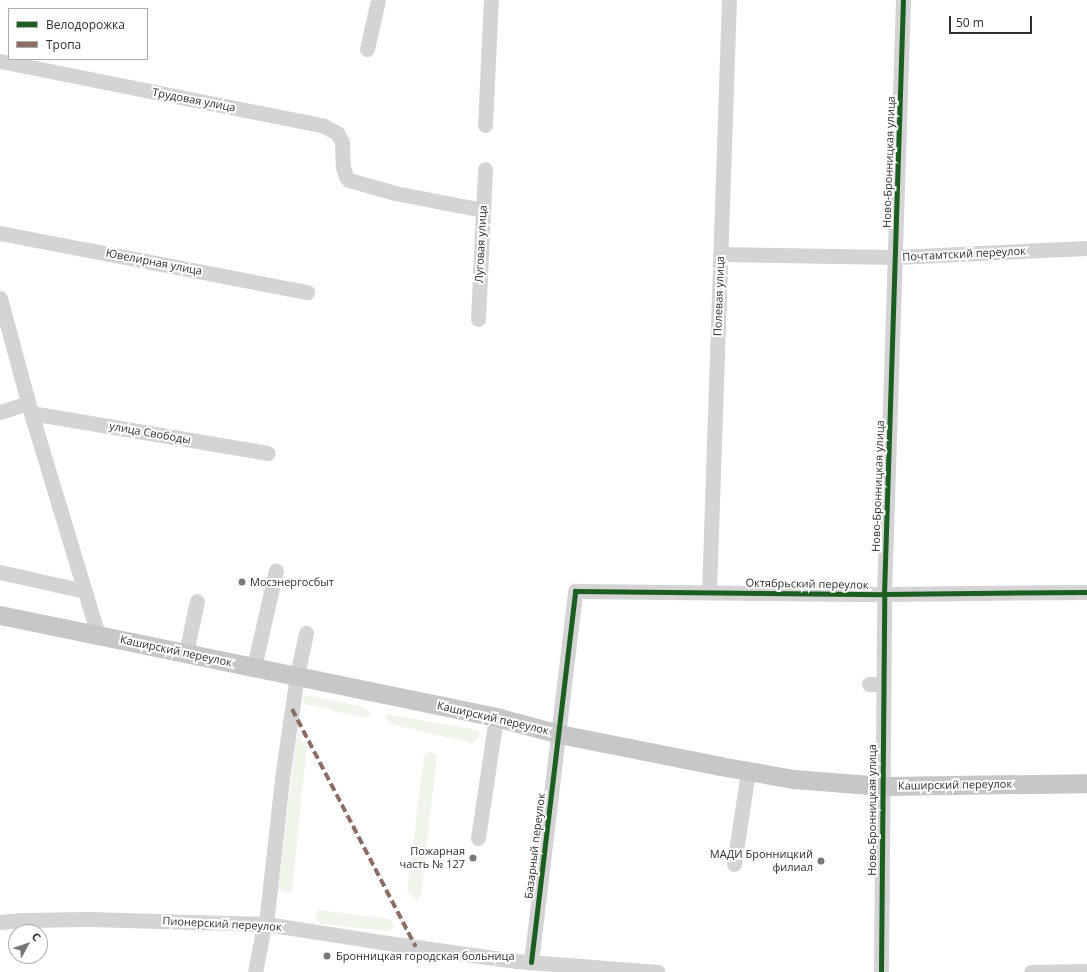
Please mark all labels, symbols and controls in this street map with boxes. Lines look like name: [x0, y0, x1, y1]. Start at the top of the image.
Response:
legend: [8, 8, 148, 60]
scale bar: [951, 8, 1034, 34]
text: 50 m: [956, 14, 984, 31]
text: Велодорожка: [46, 16, 125, 33]
text: Тропа: [46, 36, 81, 53]
street label: Трудовая улица: [151, 85, 237, 115]
street label: Ново-Бронницкая улица: [880, 96, 898, 228]
street label: Луговая улица: [472, 205, 490, 283]
street label: Почтамтский переулок: [902, 244, 1026, 264]
street label: Ювелирная улица: [105, 246, 203, 278]
street label: Полевая улица: [711, 256, 727, 336]
street label: улица Свободы: [108, 419, 192, 447]
street label: Ново-Бронницкая улица: [869, 420, 887, 552]
place label: Мосэнергосбыт: [250, 575, 334, 589]
street label: Октябрьский переулок: [745, 576, 869, 592]
marker: Мосэнергосбыт: [237, 577, 247, 587]
street label: Каширский переулок: [119, 633, 233, 669]
street label: Каширский переулок: [436, 699, 550, 737]
street label: Ново-Бронницкая улица: [865, 744, 879, 876]
street label: Каширский переулок: [898, 777, 1012, 793]
street label: Базарный переулок: [522, 792, 548, 900]
place label: Пожарная часть № 127: [399, 845, 465, 871]
place label: МАДИ Бронницкий филиал: [710, 848, 813, 874]
marker: Пожарная часть № 127: [468, 853, 478, 863]
marker: МАДИ Бронницкий филиал: [816, 856, 826, 866]
street label: Пионерский переулок: [162, 914, 282, 934]
north arrow: [8, 924, 48, 964]
text: С: [29, 929, 45, 944]
place label: Бронницкая городская больница: [336, 949, 515, 963]
marker: Бронницкая городская больница: [321, 950, 333, 962]

